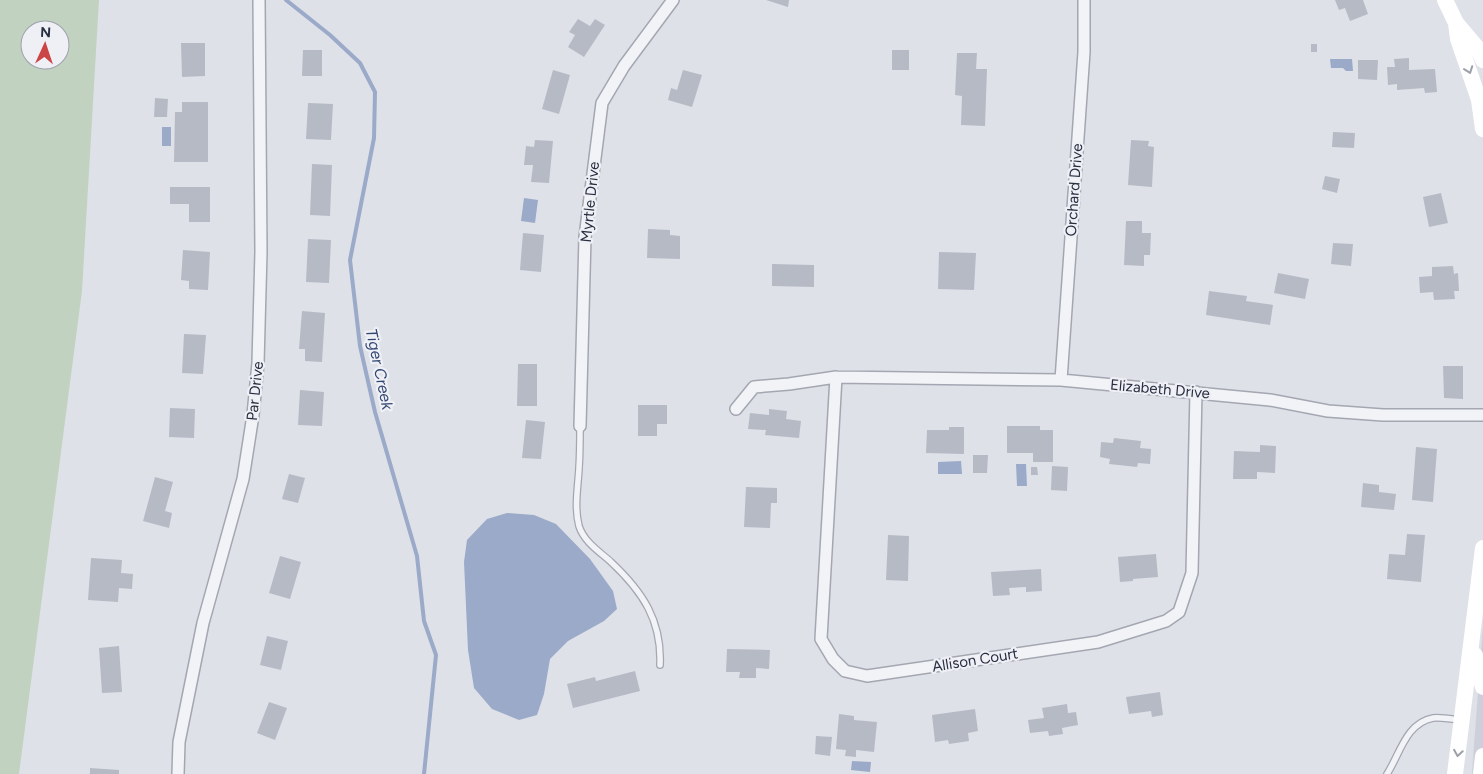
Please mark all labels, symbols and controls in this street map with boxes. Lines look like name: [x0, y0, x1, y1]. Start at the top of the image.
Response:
north arrow: [20, 20, 70, 70]
text: N: [40, 24, 52, 41]
one-way arrow: [1463, 66, 1473, 74]
street label: Orchard Drive: [1062, 143, 1086, 237]
street label: Myrtle Drive: [577, 161, 603, 243]
water label: Tiger Creek: [362, 327, 398, 413]
street label: Par Drive: [243, 360, 267, 422]
street label: Elizabeth Drive: [1109, 376, 1211, 402]
street label: Allison Court: [931, 644, 1020, 676]
one-way arrow: [1453, 748, 1463, 757]

